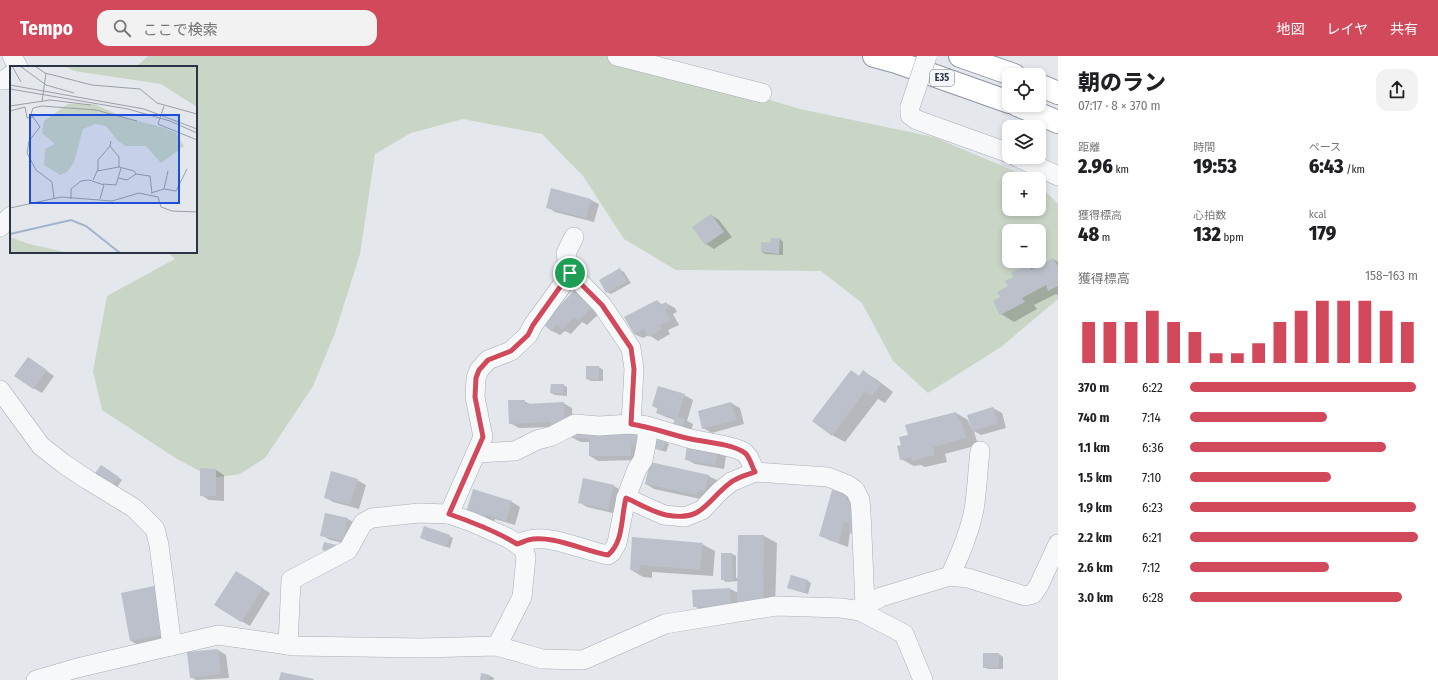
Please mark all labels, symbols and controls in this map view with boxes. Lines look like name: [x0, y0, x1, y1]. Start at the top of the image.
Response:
search box: [97, 10, 377, 46]
text: Tempo: [20, 17, 73, 40]
icon: search: [111, 17, 133, 39]
text: ここで検索: [143, 21, 218, 39]
text: 地図: [1276, 21, 1304, 38]
text: レイヤ: [1326, 21, 1368, 38]
text: 共有: [1390, 21, 1418, 38]
inset map: [10, 66, 197, 253]
map controls: [1002, 68, 1046, 268]
button: locate: [1002, 68, 1046, 112]
text: 朝のラン: [1078, 69, 1166, 96]
button: share: [1376, 69, 1418, 111]
road number: E35: [930, 70, 954, 86]
text: 07:17 · 8 × 370 m: [1078, 98, 1160, 113]
button: layers: [1002, 120, 1046, 164]
text: 距離: [1078, 141, 1100, 154]
text: 時間: [1193, 141, 1215, 154]
text: ペース: [1309, 141, 1341, 154]
text: 2.96: [1078, 154, 1113, 178]
text: 19:53: [1193, 154, 1237, 178]
text: 6:43: [1309, 154, 1344, 178]
text: km: [1113, 163, 1129, 176]
text: /km: [1344, 163, 1365, 176]
button: +: [1002, 172, 1046, 216]
text: kcal: [1309, 208, 1326, 221]
text: 獲得標高: [1078, 209, 1122, 222]
text: 心拍数: [1193, 209, 1226, 222]
text: 179: [1309, 221, 1336, 245]
text: 48: [1078, 222, 1099, 246]
text: 132: [1193, 222, 1221, 246]
button: −: [1002, 224, 1046, 268]
text: m: [1099, 231, 1110, 244]
text: bpm: [1221, 231, 1244, 244]
pin: [553, 256, 587, 290]
icon: arrive: [559, 262, 581, 284]
text: 158–163 m: [1365, 268, 1418, 283]
text: 獲得標高: [1078, 271, 1130, 286]
text: 370 m: [1078, 380, 1109, 395]
text: 6:22: [1142, 380, 1163, 395]
text: 740 m: [1078, 410, 1110, 425]
text: 7:14: [1142, 410, 1161, 425]
text: 1.1 km: [1078, 440, 1110, 455]
text: 6:36: [1142, 440, 1164, 455]
text: 1.5 km: [1078, 470, 1112, 485]
text: 7:10: [1142, 470, 1161, 485]
text: 1.9 km: [1078, 500, 1112, 515]
text: 6:23: [1142, 500, 1163, 515]
text: 2.2 km: [1078, 530, 1112, 545]
text: 6:21: [1142, 530, 1162, 545]
text: 2.6 km: [1078, 560, 1113, 575]
text: 7:12: [1142, 560, 1160, 575]
text: 3.0 km: [1078, 590, 1113, 605]
text: 6:28: [1142, 590, 1163, 605]

